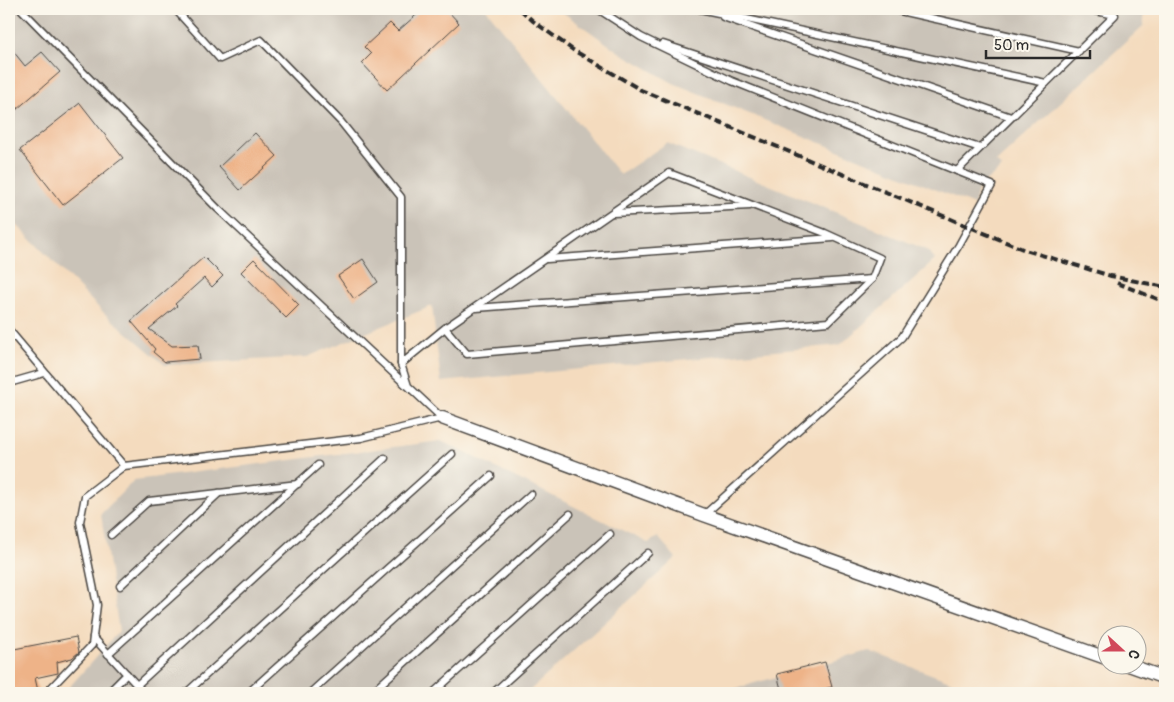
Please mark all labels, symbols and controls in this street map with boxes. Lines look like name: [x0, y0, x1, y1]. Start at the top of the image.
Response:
scale bar: [986, 28, 1090, 60]
text: 50 m: [994, 36, 1029, 55]
north arrow: [1096, 624, 1146, 674]
text: С: [1124, 647, 1143, 662]

